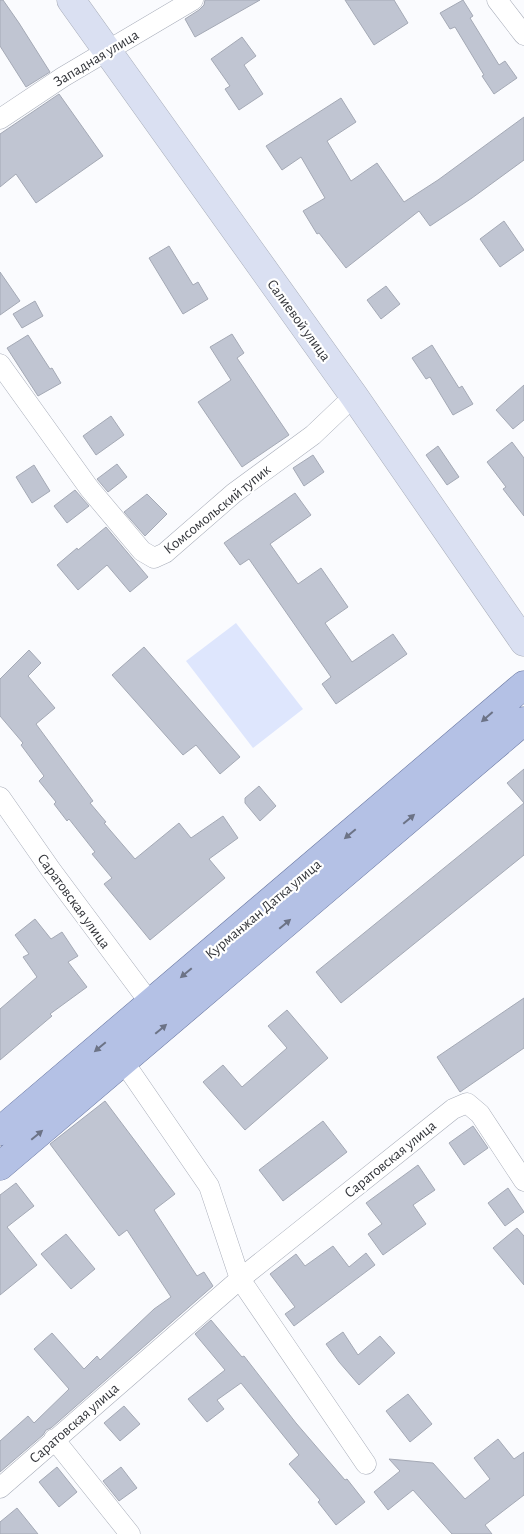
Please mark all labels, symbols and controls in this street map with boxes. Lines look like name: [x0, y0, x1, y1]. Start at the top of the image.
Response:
street label: Западная улица: [51, 27, 142, 90]
street label: Салиевой улица: [264, 277, 333, 364]
street label: Комсомольский тупик: [161, 462, 274, 557]
one-way arrow: [481, 712, 494, 723]
one-way arrow: [403, 814, 415, 825]
one-way arrow: [344, 829, 357, 840]
street label: Саратовская улица: [34, 851, 113, 952]
street label: Курманжан Датка улица: [203, 857, 324, 962]
one-way arrow: [278, 919, 291, 930]
one-way arrow: [180, 968, 193, 979]
one-way arrow: [154, 1024, 167, 1035]
one-way arrow: [93, 1041, 106, 1052]
street label: Саратовская улица: [342, 1118, 439, 1201]
one-way arrow: [31, 1129, 44, 1140]
street label: Саратовская улица: [27, 1380, 122, 1466]

